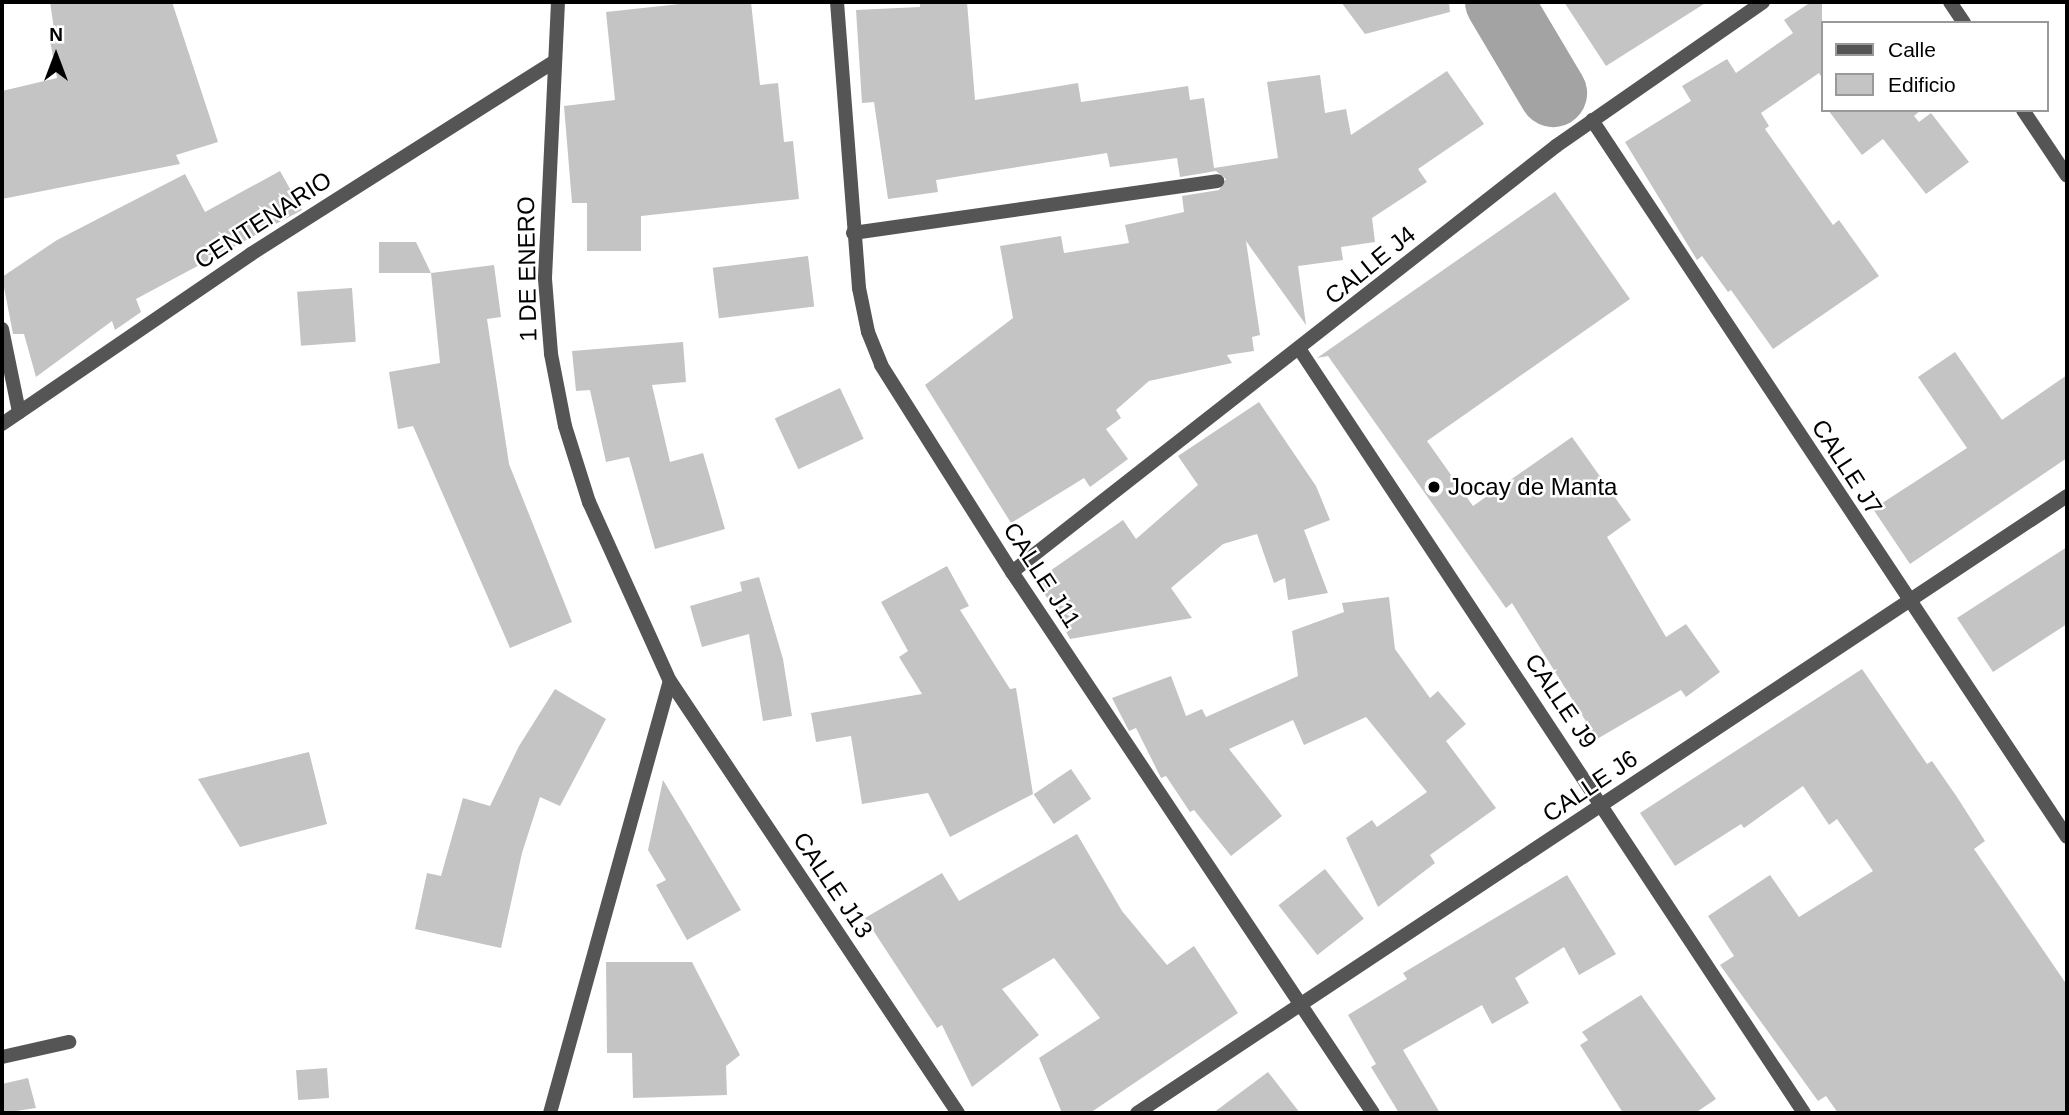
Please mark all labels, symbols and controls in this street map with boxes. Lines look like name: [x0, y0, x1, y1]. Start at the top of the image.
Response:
north arrow: [21, 21, 91, 91]
legend: [1820, 21, 2048, 112]
text: N: [49, 24, 63, 45]
text: Calle: [1888, 38, 1936, 61]
text: Edificio: [1888, 73, 1956, 96]
street label: CENTENARIO: [189, 165, 337, 275]
street label: 1 DE ENERO: [511, 196, 543, 342]
street label: CALLE J4: [1319, 220, 1421, 310]
street label: CALLE J7: [1805, 414, 1889, 520]
place label: Jocay de Manta: [1448, 473, 1617, 501]
marker: Jocay de Manta: [1426, 479, 1442, 495]
street label: CALLE J11: [997, 517, 1087, 633]
street label: CALLE J9: [1519, 648, 1603, 754]
street label: CALLE J6: [1537, 744, 1643, 828]
street label: CALLE J13: [787, 827, 879, 943]

